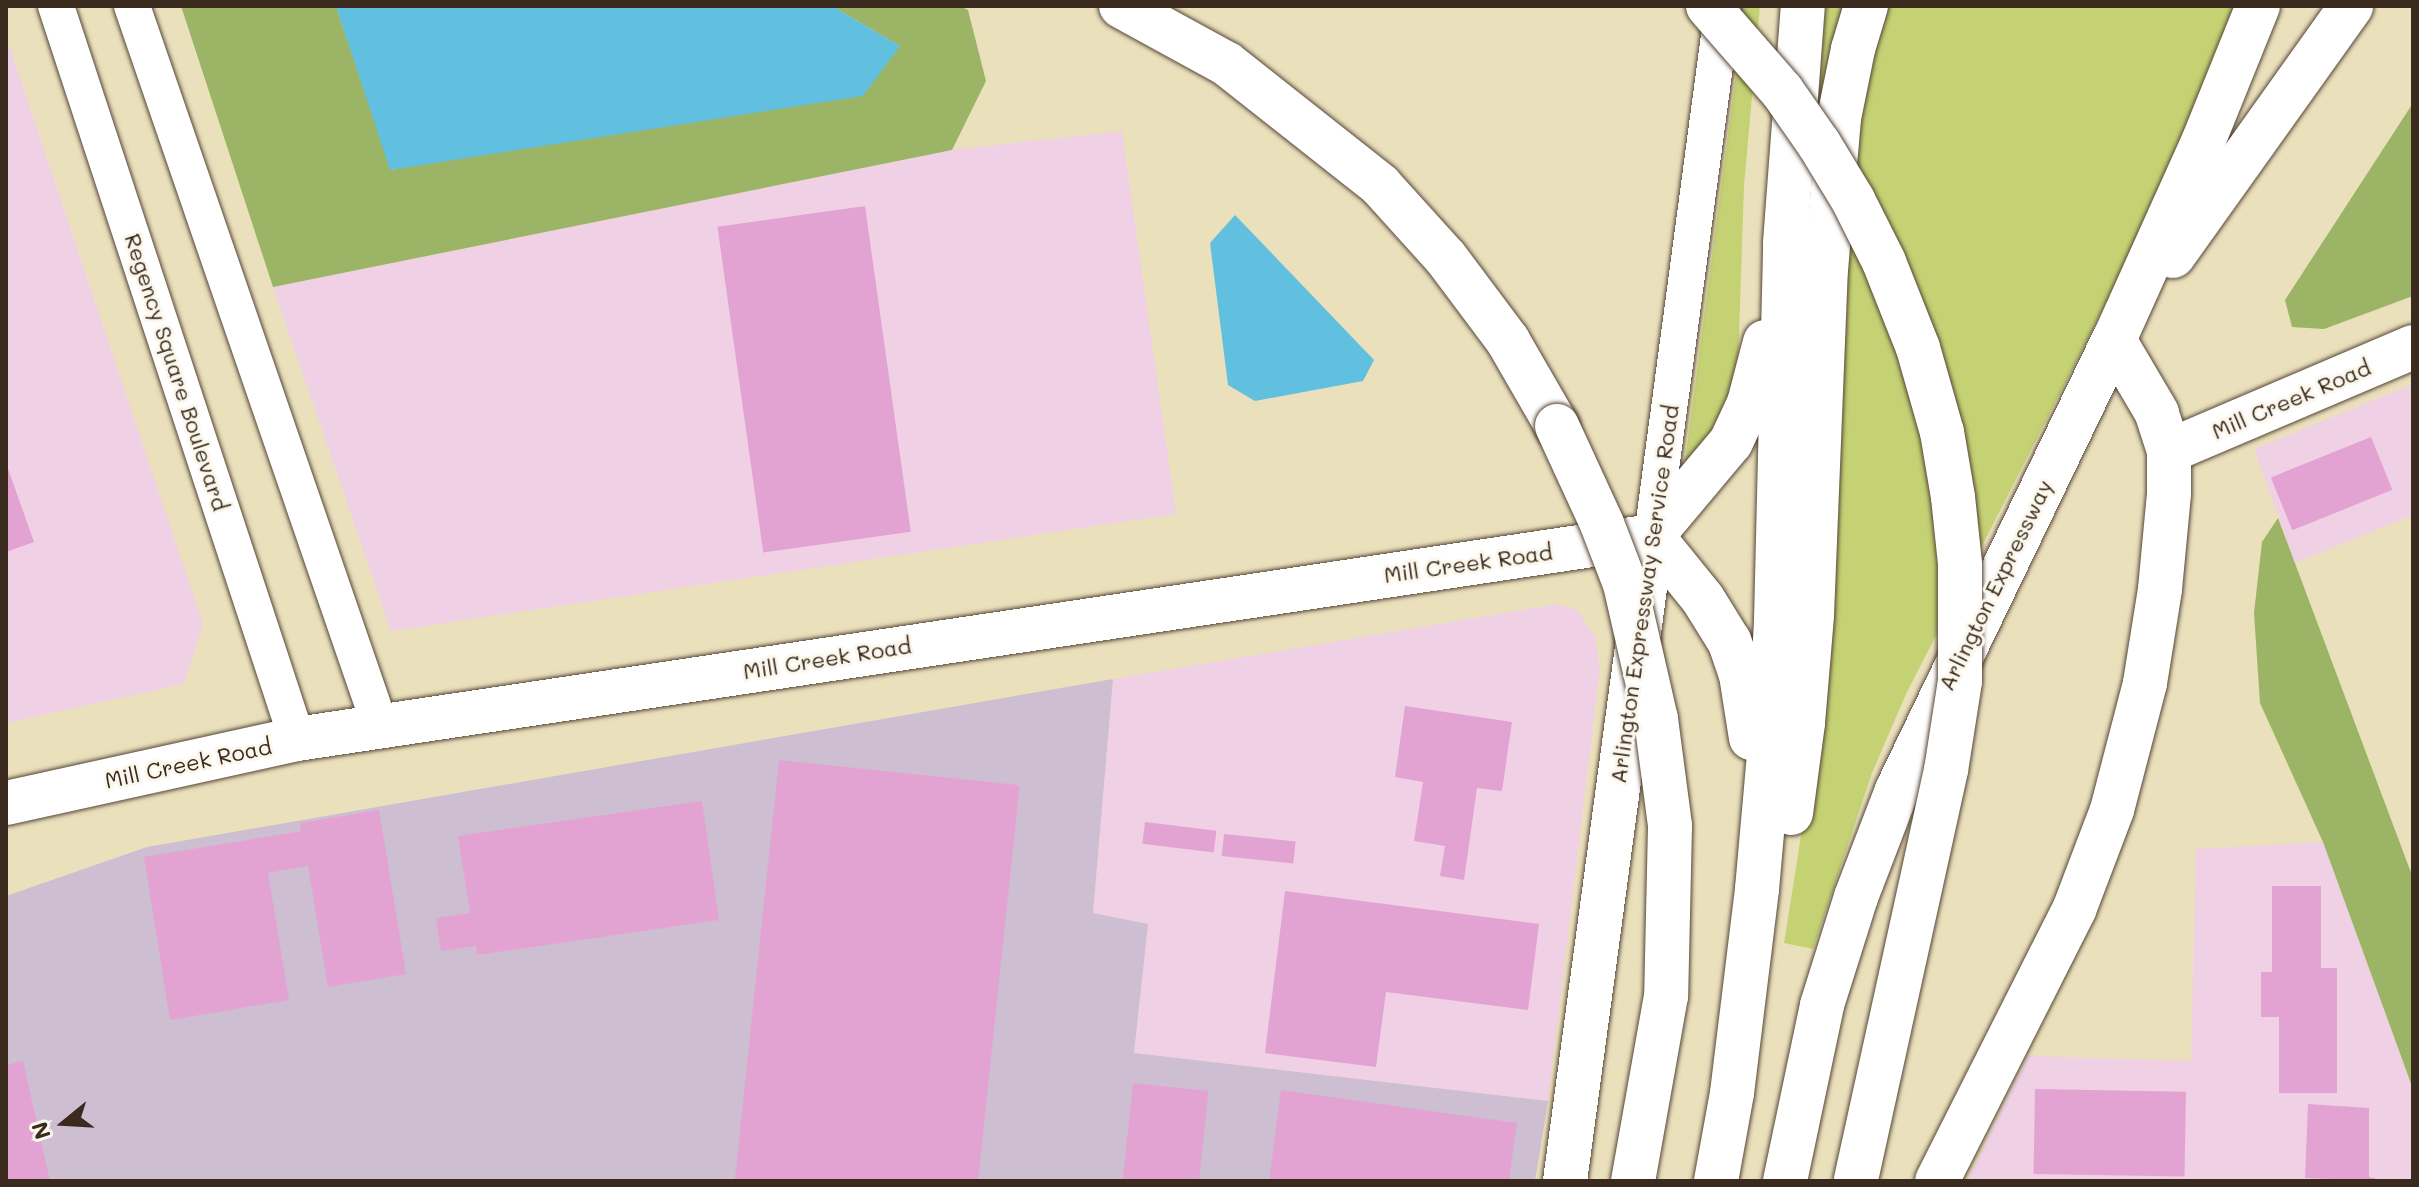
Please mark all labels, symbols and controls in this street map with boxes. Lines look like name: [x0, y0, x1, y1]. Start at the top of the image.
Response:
street label: Regency Square Boulevard: [120, 230, 234, 514]
street label: Mill Creek Road: [2208, 354, 2374, 444]
street label: Arlington Expressway Service Road: [1604, 403, 1684, 785]
street label: Arlington Expressway: [1932, 475, 2058, 695]
street label: Mill Creek Road: [1382, 538, 1554, 588]
street label: Mill Creek Road: [741, 632, 913, 684]
street label: Mill Creek Road: [102, 732, 274, 794]
north arrow: [24, 1083, 104, 1163]
text: N: [24, 1118, 57, 1143]

